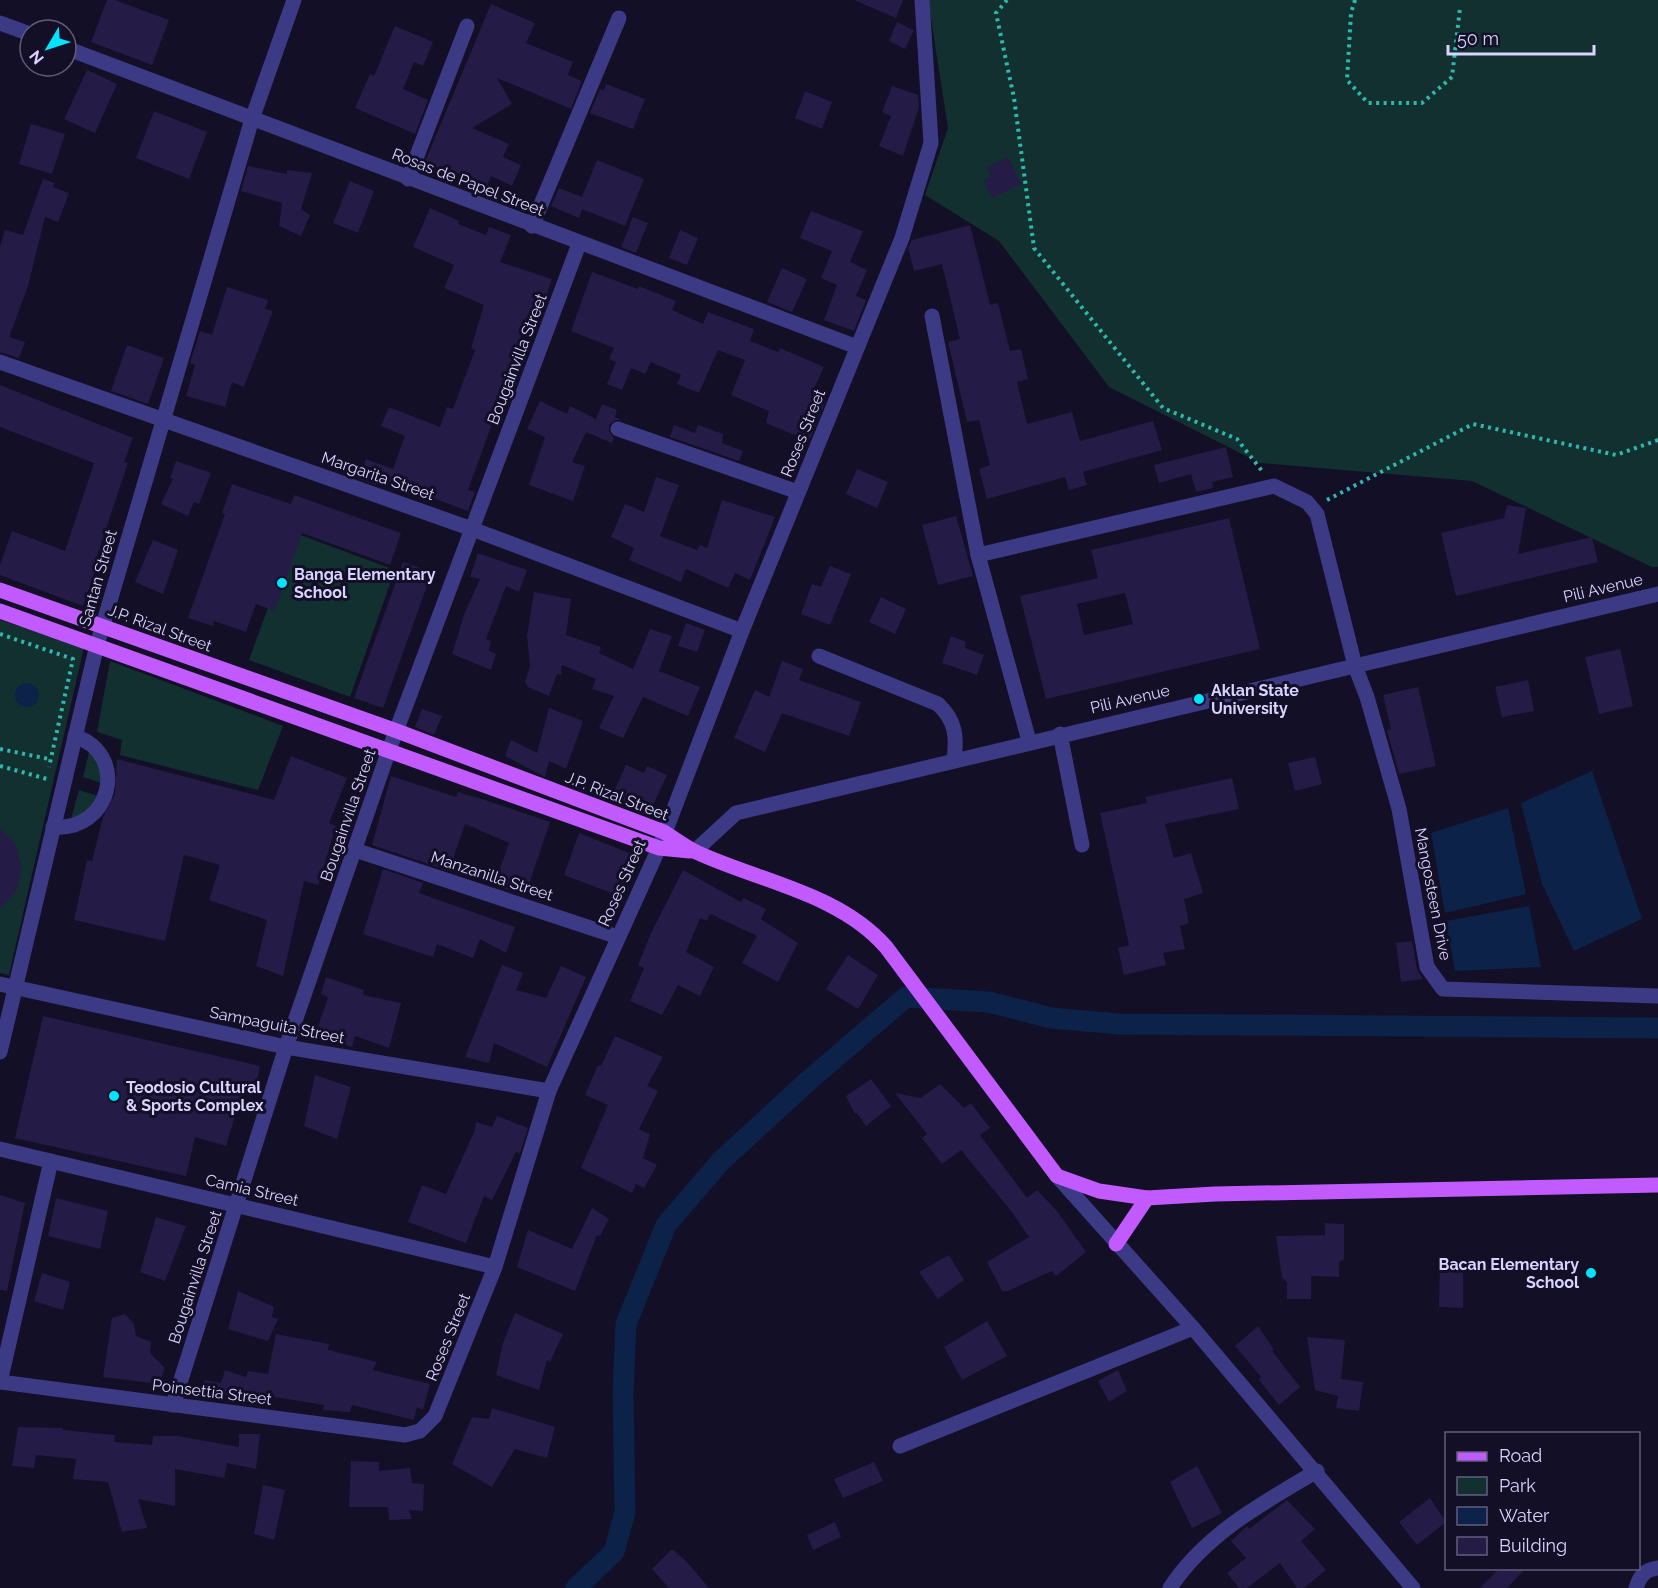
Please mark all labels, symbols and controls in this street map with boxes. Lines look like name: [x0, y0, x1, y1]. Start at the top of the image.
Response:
north arrow: [18, 18, 78, 78]
scale bar: [1448, 18, 1594, 56]
text: 50 m: [1457, 28, 1499, 49]
text: N: [26, 46, 48, 68]
street label: Rosas de Papel Street: [389, 144, 547, 220]
street label: Bougainvilla Street: [483, 290, 551, 427]
street label: Roses Street: [777, 386, 829, 480]
street label: Margarita Street: [319, 448, 438, 504]
street label: Santan Street: [75, 527, 121, 628]
place label: Banga Elementary School: [294, 565, 436, 602]
street label: Pili Avenue: [1561, 570, 1645, 606]
marker: Banga Elementary School: [275, 576, 289, 590]
street label: J.P. Rizal Street: [106, 600, 215, 656]
street label: Pili Avenue: [1088, 681, 1172, 717]
place label: Aklan State University: [1211, 681, 1299, 718]
marker: Aklan State University: [1192, 692, 1206, 706]
street label: Bougainvilla Street: [316, 746, 380, 884]
street label: J.P. Rizal Street: [563, 768, 672, 825]
street label: Mangosteen Drive: [1411, 826, 1455, 962]
street label: Roses Street: [594, 836, 650, 929]
street label: Manzanilla Street: [429, 847, 556, 905]
street label: Sampaguita Street: [208, 1003, 347, 1048]
place label: Teodosio Cultural & Sports Complex: [126, 1078, 264, 1115]
marker: Teodosio Cultural & Sports Complex: [107, 1089, 121, 1103]
street label: Camia Street: [204, 1170, 301, 1210]
street label: Bougainvilla Street: [165, 1207, 226, 1346]
place label: Bacan Elementary School: [1439, 1255, 1580, 1292]
marker: Bacan Elementary School: [1584, 1266, 1598, 1280]
street label: Roses Street: [422, 1290, 474, 1384]
street label: Poinsettia Street: [151, 1375, 274, 1409]
legend: [1445, 1432, 1640, 1570]
text: Road: [1499, 1445, 1542, 1466]
text: Park: [1499, 1475, 1536, 1496]
text: Water: [1499, 1505, 1550, 1526]
text: Building: [1499, 1535, 1567, 1556]

